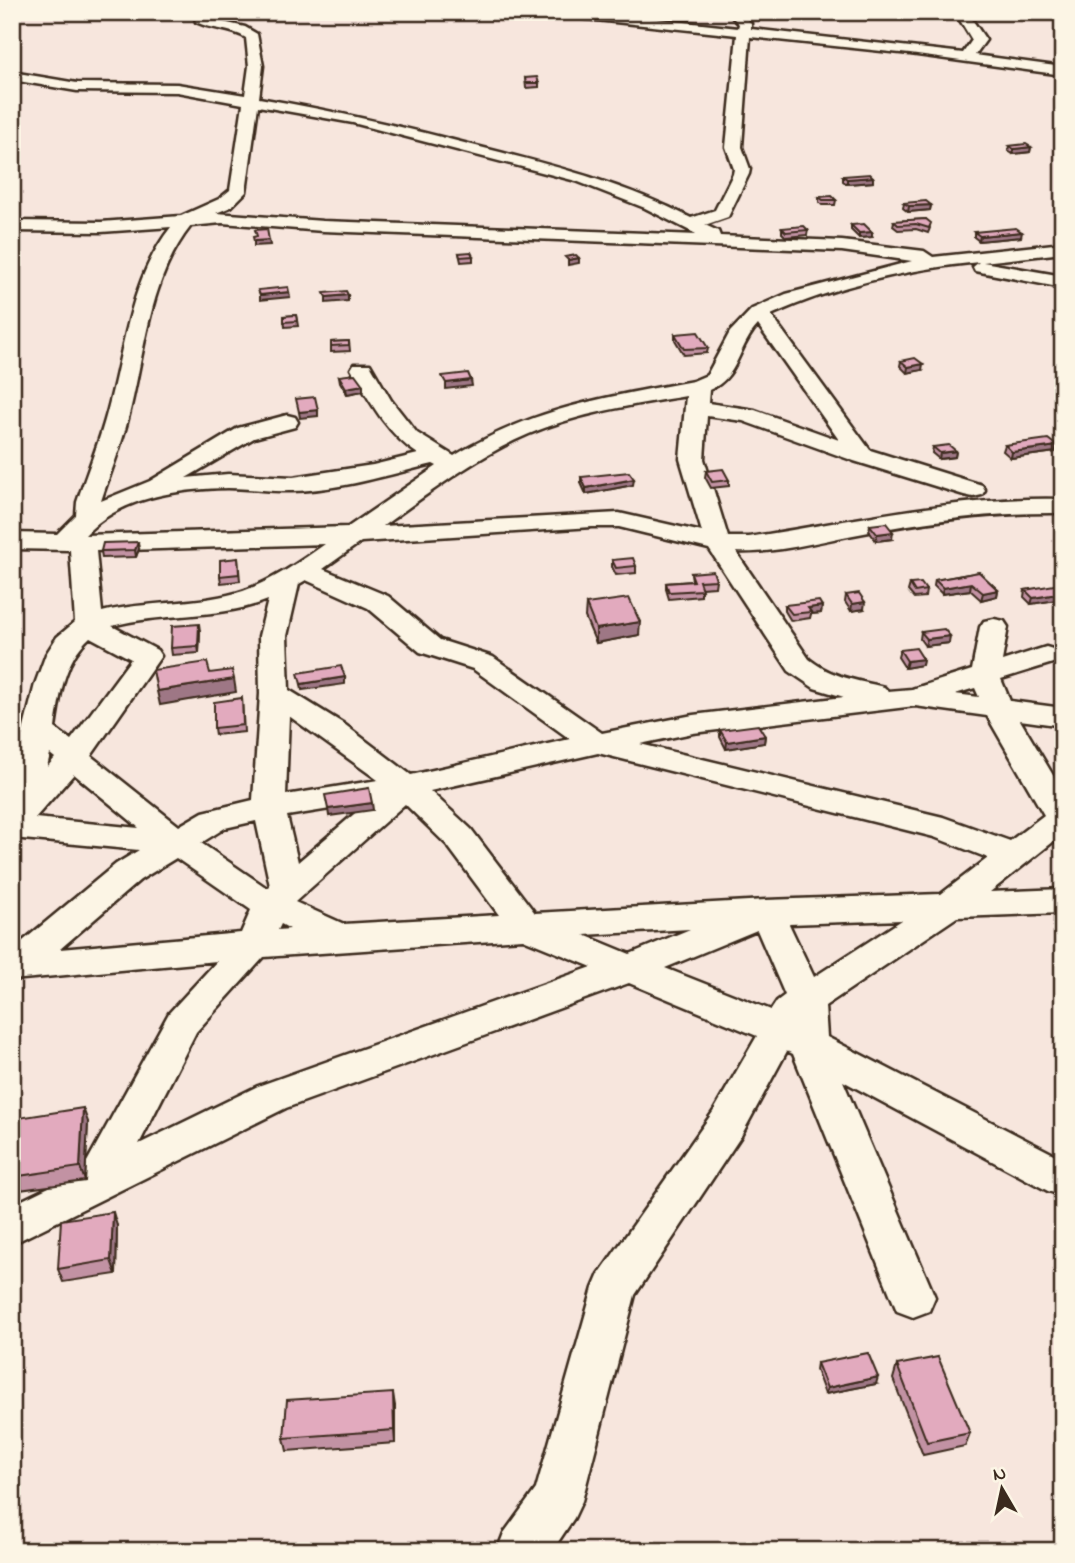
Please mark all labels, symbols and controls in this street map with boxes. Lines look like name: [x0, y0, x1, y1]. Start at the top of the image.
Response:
north arrow: [967, 1454, 1036, 1524]
text: N: [991, 1460, 1008, 1489]

